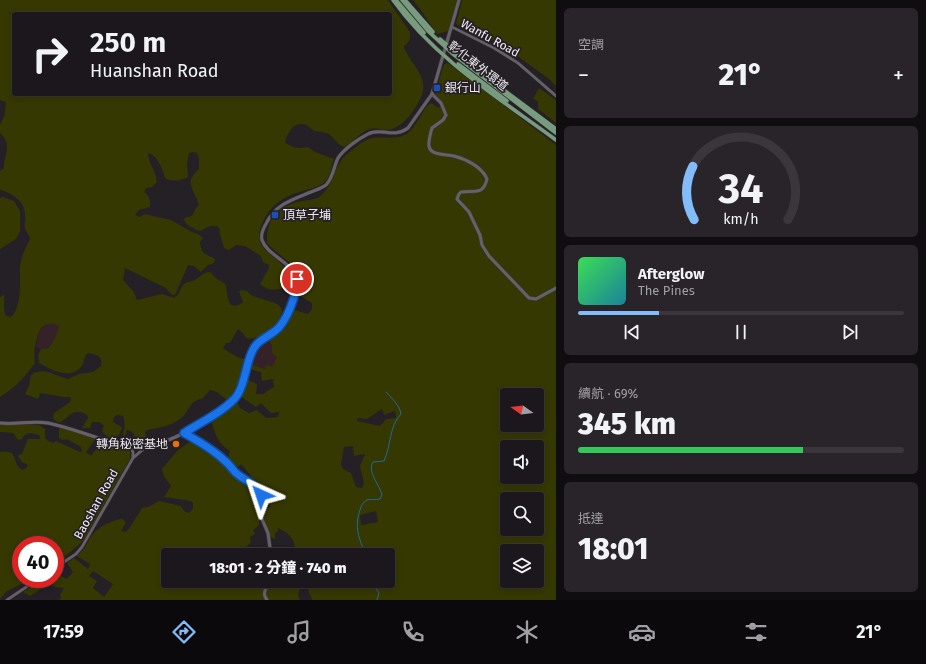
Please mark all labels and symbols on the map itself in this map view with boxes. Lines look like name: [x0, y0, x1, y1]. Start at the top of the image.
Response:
street label: Wanfu Road: [458, 16, 522, 60]
street label: 彰化東外環道: [445, 38, 511, 94]
place label: 銀行山: [445, 81, 481, 95]
marker: 銀行山: [432, 83, 442, 93]
place label: 頂草子埔: [283, 208, 331, 222]
marker: 頂草子埔: [270, 210, 280, 220]
pin: [280, 262, 314, 296]
north arrow: [500, 388, 544, 432]
place label: 轉角秘密基地: [96, 437, 168, 451]
marker: 轉角秘密基地: [171, 439, 181, 449]
street label: Baoshan Road: [71, 467, 121, 541]
position arrow: [240, 474, 282, 516]
speed limit sign: 40: [12, 536, 64, 588]

